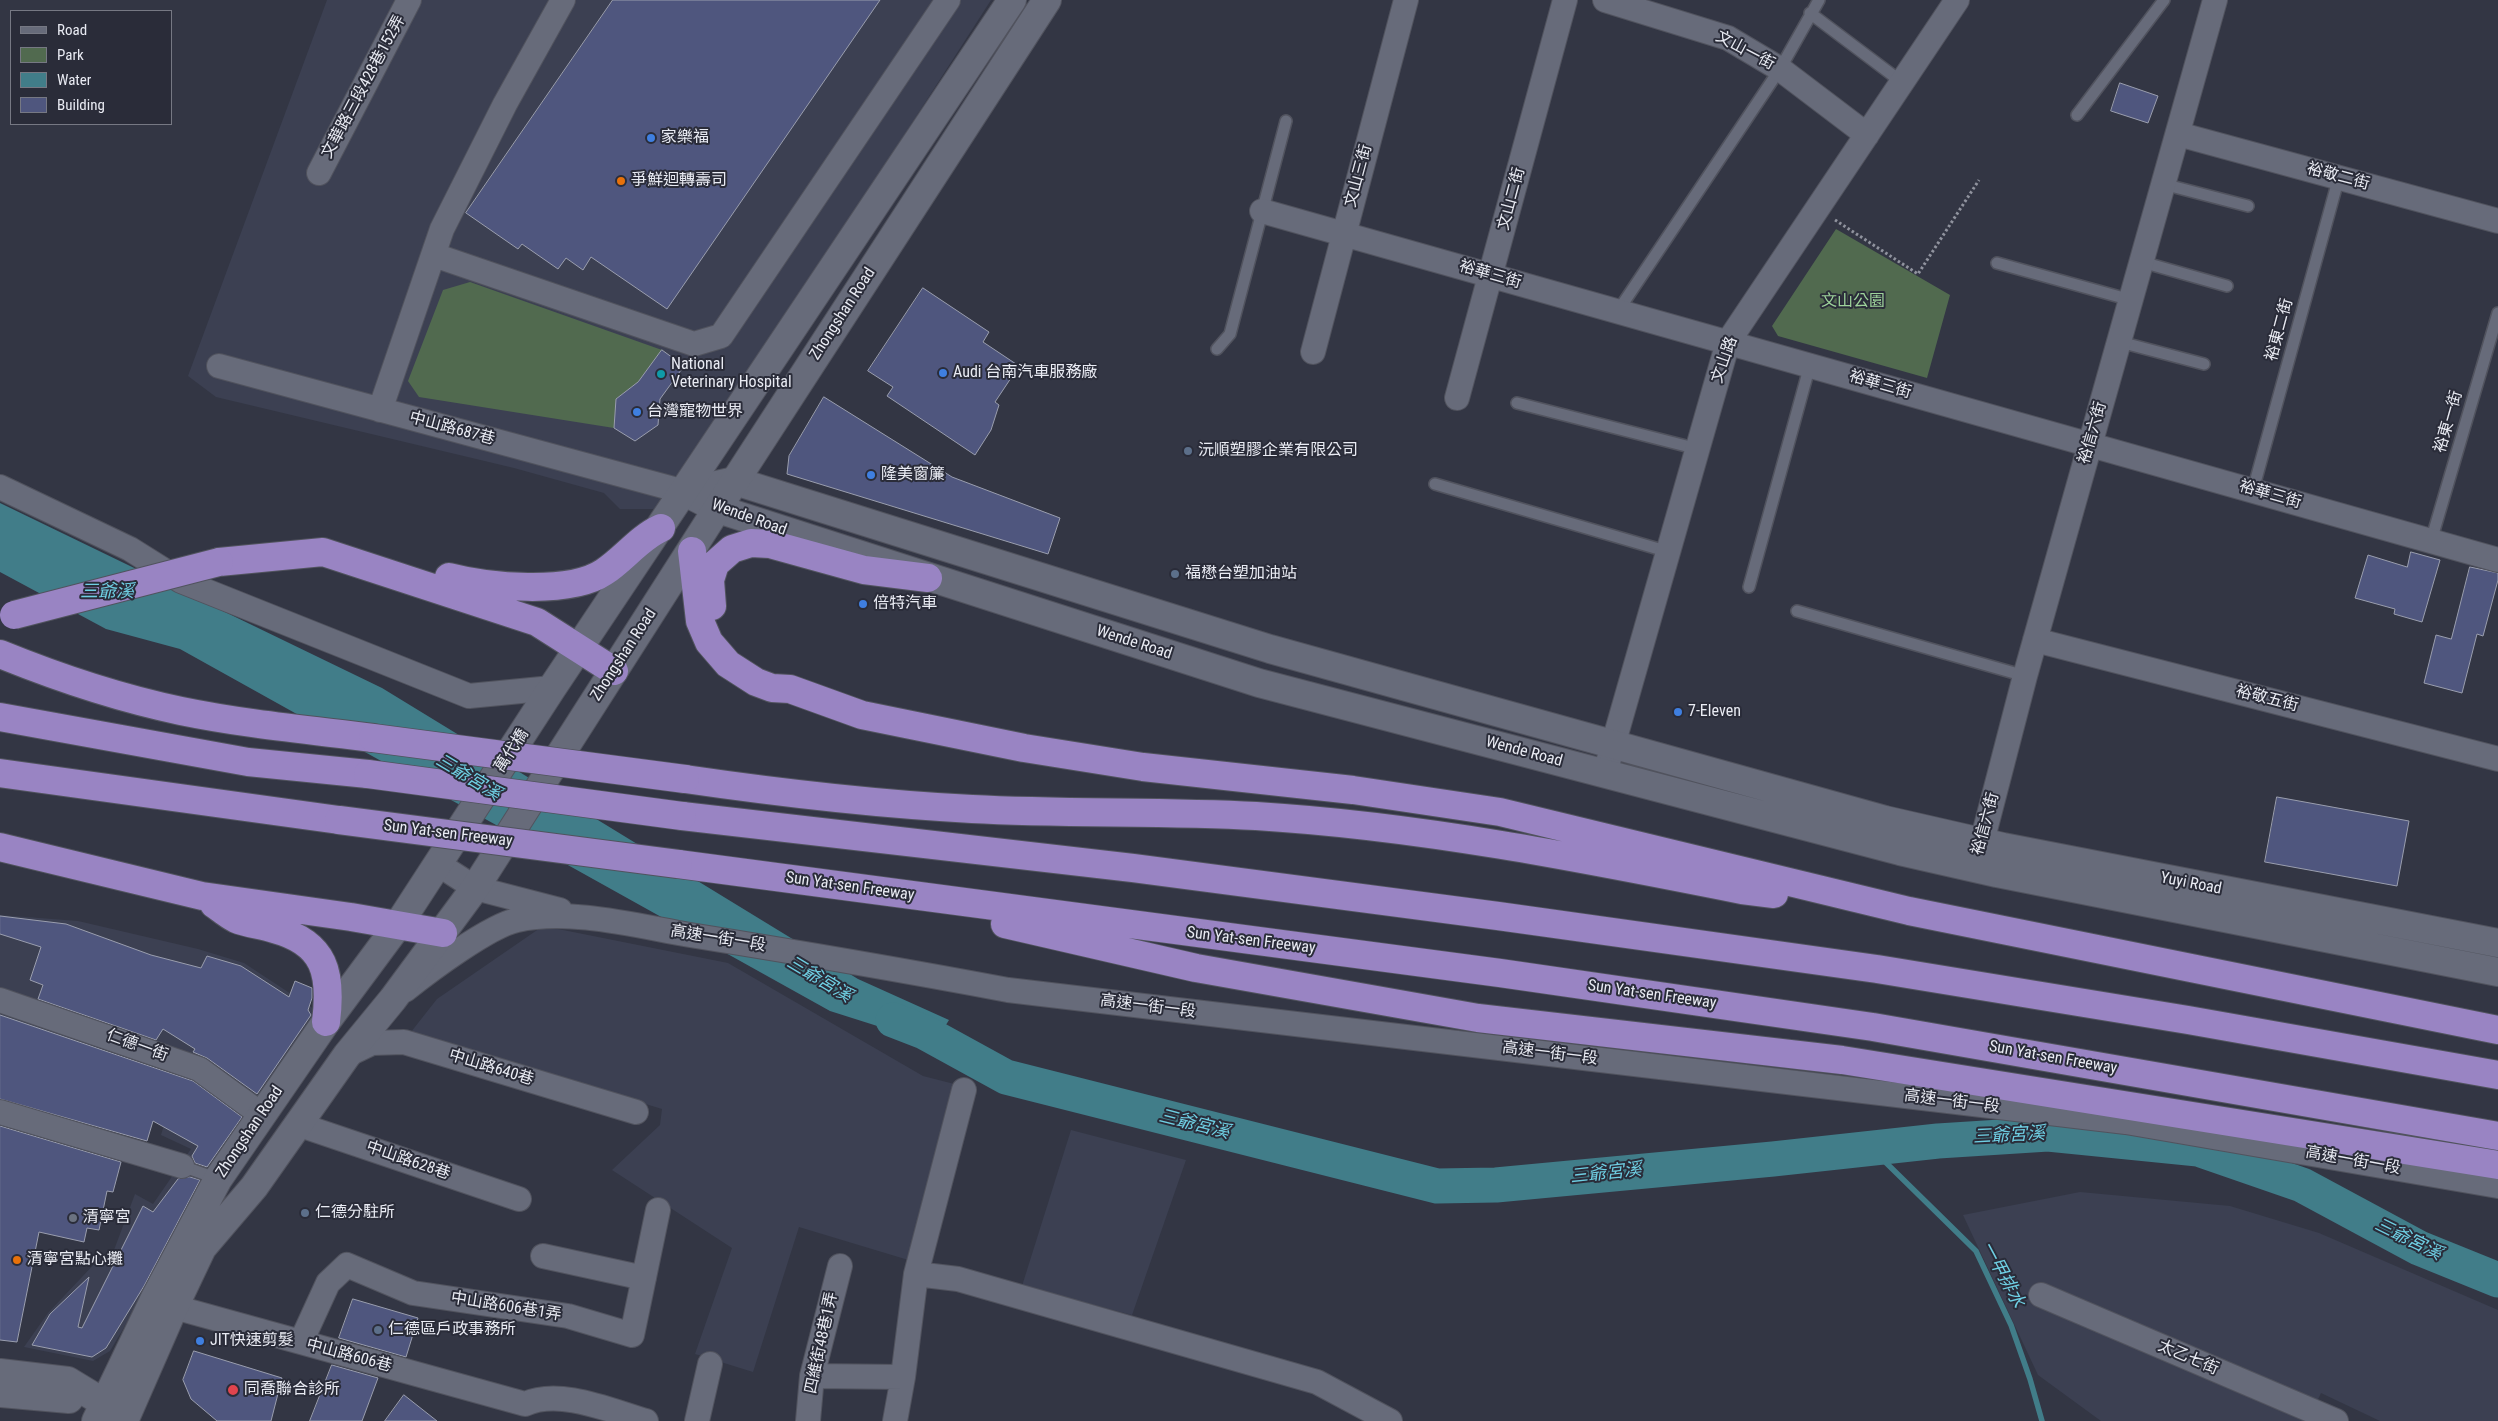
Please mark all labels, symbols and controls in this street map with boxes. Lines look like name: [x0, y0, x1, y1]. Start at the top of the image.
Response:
legend: [10, 10, 172, 125]
street label: 文華路三段428巷152弄: [318, 12, 410, 162]
text: Road: [57, 21, 87, 39]
street label: 文山一街: [1712, 28, 1778, 74]
text: Park: [57, 46, 84, 64]
text: Water: [57, 71, 91, 89]
text: Building: [57, 96, 105, 114]
place label: 家樂福: [661, 128, 709, 148]
marker: 家樂福: [645, 132, 657, 144]
street label: 文山三街: [1341, 143, 1377, 209]
street label: 裕敬二街: [2305, 159, 2371, 195]
street label: 文山二街: [1494, 166, 1530, 232]
place label: 爭鮮迴轉壽司: [631, 171, 727, 191]
marker: 爭鮮迴轉壽司: [615, 175, 627, 187]
street label: 裕華三街: [1457, 257, 1523, 293]
street label: Zhongshan Road: [806, 264, 880, 364]
park label: 文山公園: [1821, 292, 1885, 312]
street label: 裕東二街: [2262, 297, 2298, 363]
street label: 文山路: [1708, 334, 1742, 386]
place label: National Veterinary Hospital: [671, 355, 792, 393]
place label: Audi 台南汽車服務廠: [953, 363, 1097, 383]
marker: Audi 台南汽車服務廠: [937, 367, 949, 379]
street label: 裕華三街: [1847, 367, 1913, 403]
marker: National Veterinary Hospital: [655, 368, 667, 380]
street label: 裕東一街: [2431, 389, 2467, 455]
street label: 裕信六街: [2075, 400, 2111, 466]
place label: 台灣寵物世界: [647, 402, 743, 422]
marker: 台灣寵物世界: [631, 406, 643, 418]
street label: 中山路687巷: [407, 408, 497, 450]
place label: 沅順塑膠企業有限公司: [1198, 441, 1358, 461]
marker: 沅順塑膠企業有限公司: [1182, 445, 1194, 457]
place label: 隆美窗簾: [881, 465, 945, 485]
marker: 隆美窗簾: [865, 469, 877, 481]
street label: 裕華三街: [2237, 477, 2303, 513]
street label: Wende Road: [709, 496, 789, 540]
place label: 福懋台塑加油站: [1185, 564, 1297, 584]
marker: 福懋台塑加油站: [1169, 568, 1181, 580]
water label: 三爺溪: [80, 581, 134, 603]
place label: 倍特汽車: [873, 594, 937, 614]
marker: 倍特汽車: [857, 598, 869, 610]
street label: Zhongshan Road: [587, 605, 661, 705]
street label: Wende Road: [1094, 622, 1174, 664]
street label: 裕敬五街: [2234, 682, 2300, 716]
place label: 7-Eleven: [1688, 702, 1741, 722]
marker: 7-Eleven: [1672, 706, 1684, 718]
street label: 萬代橋: [491, 726, 533, 776]
street label: Wende Road: [1484, 733, 1564, 771]
water label: 三爺宮溪: [432, 750, 504, 806]
street label: 裕信六街: [1968, 791, 2004, 857]
street label: Sun Yat-sen Freeway: [382, 817, 514, 851]
street label: Sun Yat-sen Freeway: [784, 868, 916, 906]
street label: Yuyi Road: [2159, 869, 2223, 899]
street label: 高速一街一段: [669, 922, 767, 956]
street label: Sun Yat-sen Freeway: [1185, 924, 1317, 958]
water label: 三爺宮溪: [783, 952, 855, 1008]
street label: Sun Yat-sen Freeway: [1586, 976, 1718, 1014]
street label: 高速一街一段: [1099, 992, 1197, 1022]
street label: 仁德一街: [104, 1026, 170, 1066]
street label: Sun Yat-sen Freeway: [1987, 1037, 2119, 1079]
street label: 高速一街一段: [1501, 1039, 1599, 1069]
street label: 中山路640巷: [446, 1046, 536, 1090]
street label: Zhongshan Road: [212, 1083, 288, 1181]
street label: 高速一街一段: [1903, 1087, 2001, 1117]
water label: 三爺宮溪: [1156, 1106, 1232, 1144]
water label: 三爺宮溪: [1972, 1123, 2046, 1149]
street label: 中山路628巷: [363, 1138, 453, 1184]
street label: 高速一街一段: [2304, 1143, 2402, 1179]
water label: 三爺宮溪: [1569, 1159, 1643, 1189]
place label: 仁德分駐所: [315, 1203, 395, 1223]
marker: 仁德分駐所: [299, 1207, 311, 1219]
place label: 清寧宮: [83, 1208, 131, 1228]
marker: 清寧宮: [67, 1212, 79, 1224]
water label: 三爺宮溪: [2371, 1215, 2445, 1265]
water label: 一甲排水: [1976, 1238, 2028, 1312]
place label: 清寧宮點心攤: [27, 1250, 123, 1270]
marker: 清寧宮點心攤: [11, 1254, 23, 1266]
street label: 中山路606巷1弄: [449, 1289, 563, 1325]
street label: 四維街48巷1弄: [802, 1290, 842, 1396]
place label: 仁德區戶政事務所: [388, 1320, 516, 1340]
marker: 仁德區戶政事務所: [372, 1324, 384, 1336]
place label: JIT快速剪髮: [210, 1331, 294, 1351]
marker: JIT快速剪髮: [194, 1335, 206, 1347]
street label: 中山路606巷: [304, 1335, 394, 1377]
street label: 太乙七街: [2155, 1337, 2221, 1379]
place label: 同喬聯合診所: [244, 1380, 340, 1400]
marker: 同喬聯合診所: [226, 1383, 240, 1397]

